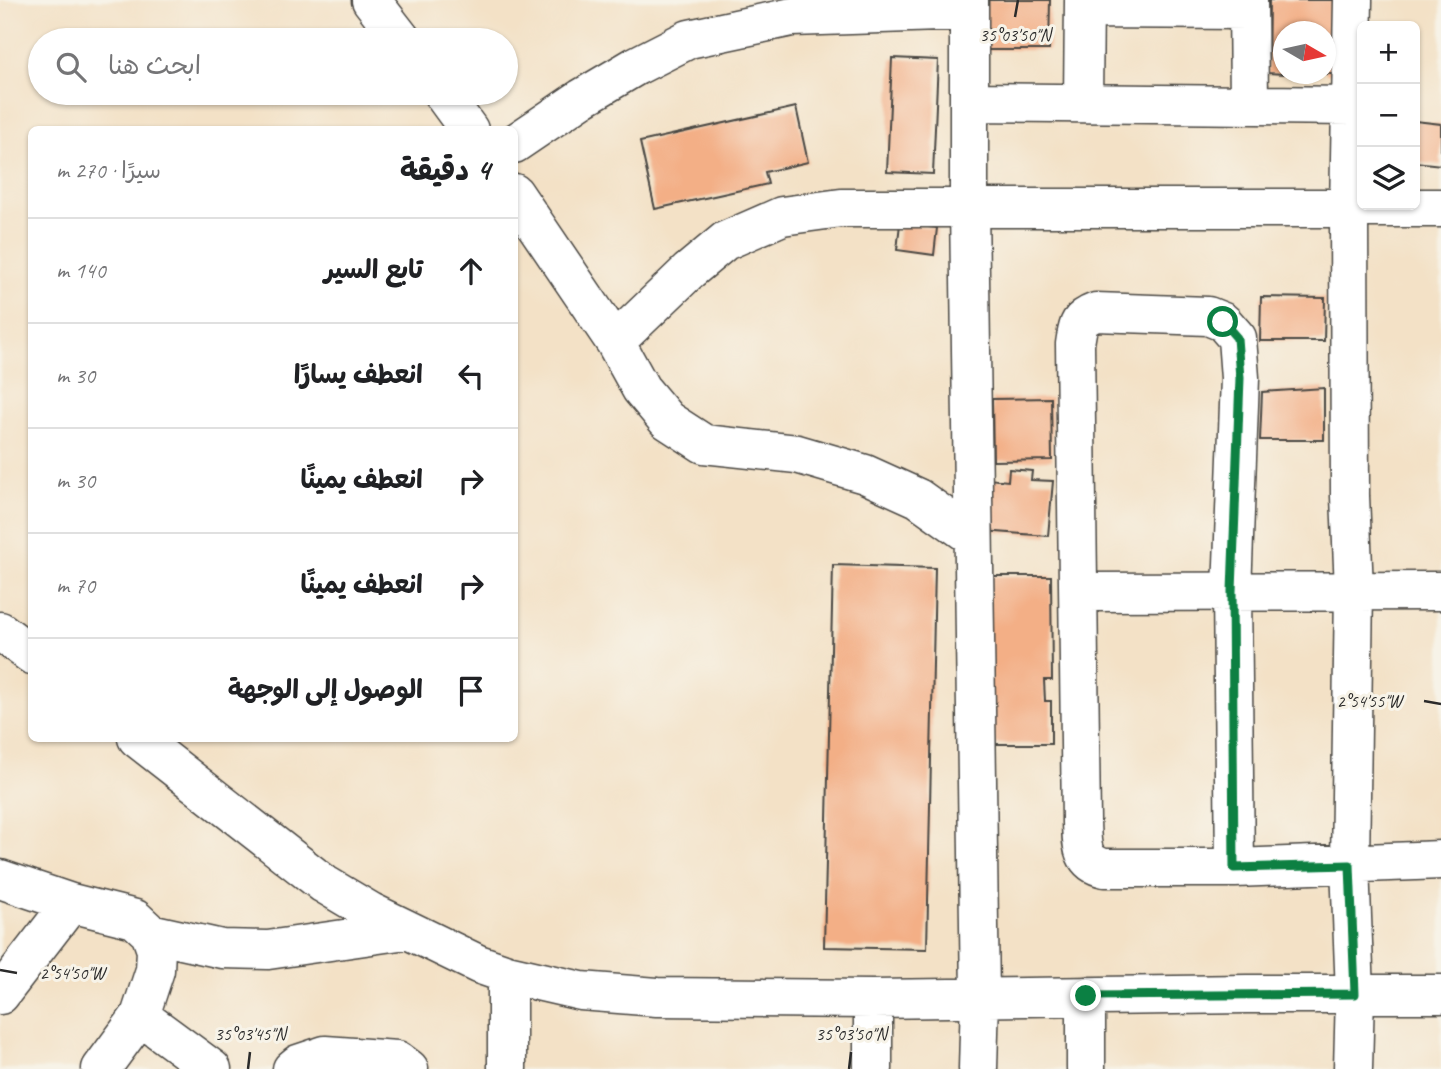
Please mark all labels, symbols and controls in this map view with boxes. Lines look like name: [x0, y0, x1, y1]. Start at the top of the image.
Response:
north arrow: [1273, 21, 1336, 84]
map controls: [1357, 21, 1420, 210]
button: +: [1357, 21, 1420, 84]
text: 35°03'50"N: [980, 24, 1054, 46]
search box: [28, 28, 518, 105]
icon: search: [52, 48, 90, 86]
text: ابحث هنا: [108, 49, 201, 82]
button: −: [1357, 84, 1420, 147]
button: layers: [1357, 147, 1420, 210]
text: 4 دقيقة: [400, 151, 490, 189]
text: سيرًا · 270 m: [56, 156, 161, 185]
icon: ahead: [452, 252, 490, 290]
text: تابع السير: [324, 253, 423, 286]
text: 140 m: [56, 256, 106, 285]
route start: [1207, 306, 1238, 337]
icon: left: [452, 357, 490, 395]
text: انعطف يسارًا: [294, 358, 423, 391]
text: 30 m: [56, 361, 95, 390]
icon: right: [452, 462, 490, 500]
text: انعطف يمينًا: [301, 463, 423, 496]
text: 30 m: [56, 466, 95, 495]
icon: right: [452, 567, 490, 605]
text: انعطف يمينًا: [301, 568, 423, 601]
text: 70 m: [56, 571, 95, 600]
icon: arrive: [452, 672, 490, 710]
text: الوصول إلى الوجهة: [228, 673, 423, 706]
text: 2°54'55"W: [1337, 690, 1404, 712]
text: 2°54'50"W: [40, 962, 107, 984]
route end: [1070, 980, 1101, 1011]
text: 35°03'45"N: [215, 1023, 289, 1045]
text: 35°03'50"N: [816, 1023, 890, 1045]

